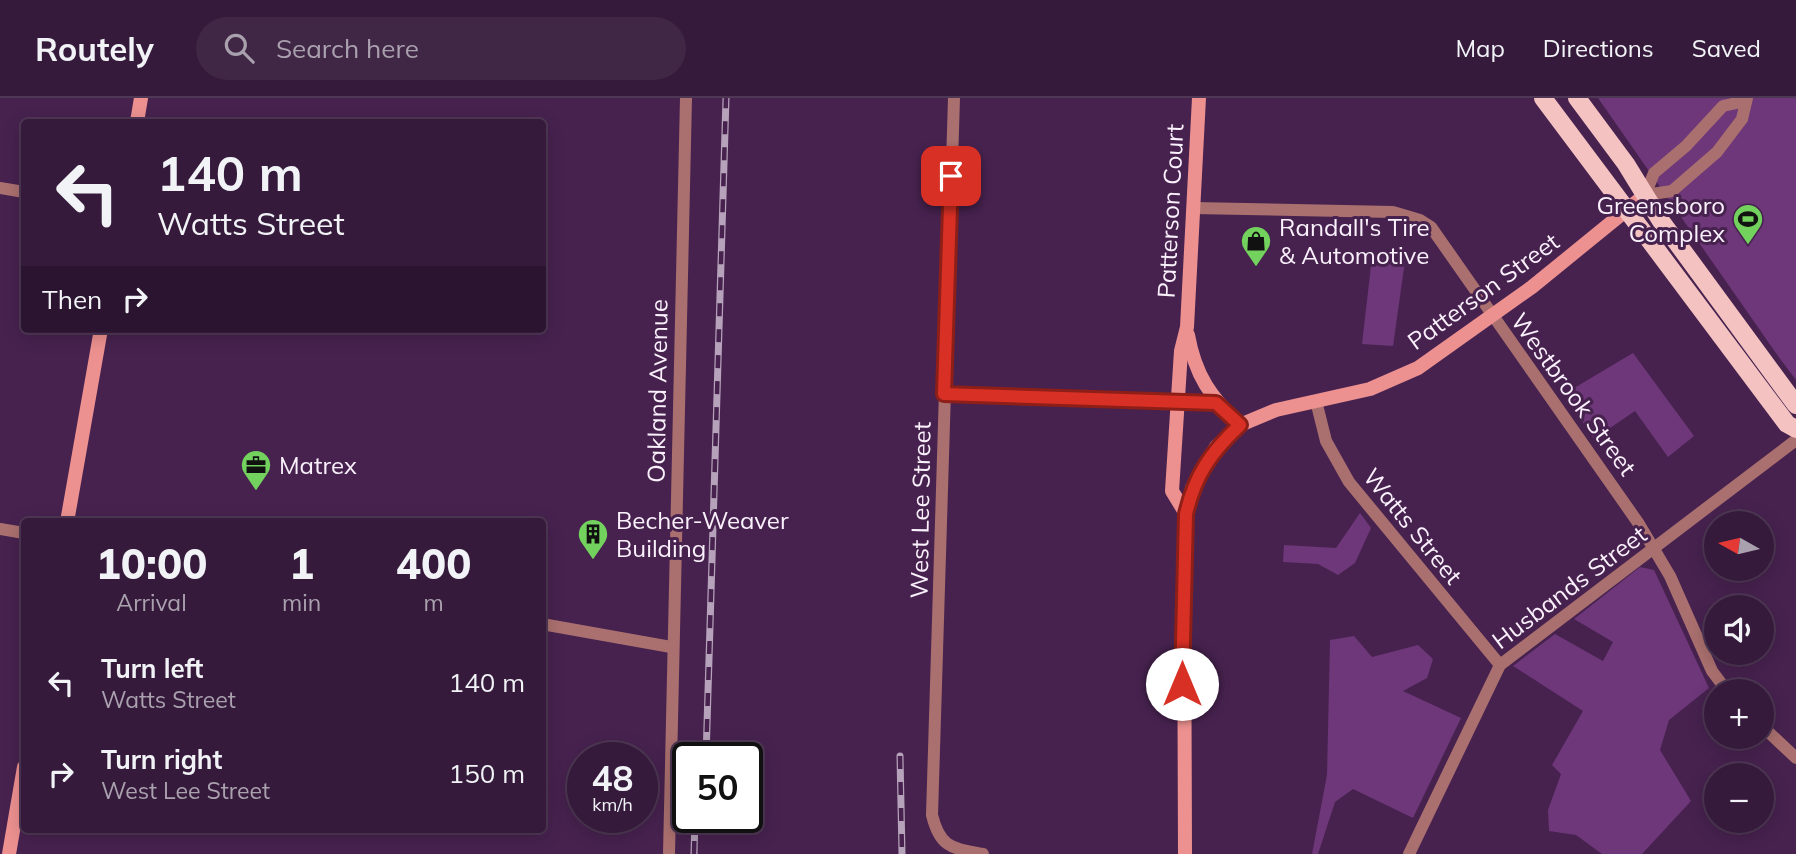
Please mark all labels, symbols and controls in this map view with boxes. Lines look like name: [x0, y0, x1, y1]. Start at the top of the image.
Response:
search box: [196, 17, 686, 80]
text: Routely: [35, 28, 154, 69]
icon: search: [220, 29, 258, 67]
text: Search here: [276, 32, 419, 65]
text: Map: [1455, 33, 1505, 63]
text: Directions: [1543, 33, 1654, 63]
text: Saved: [1692, 33, 1761, 63]
street label: Patterson Court: [1150, 123, 1190, 299]
text: 140 m: [157, 142, 303, 203]
pin: [921, 146, 981, 206]
icon: left: [42, 147, 133, 238]
icon: arrive: [932, 157, 970, 195]
place label: Greensboro Complex: [1596, 190, 1725, 248]
sports icon: Greensboro Complex: [1731, 202, 1765, 246]
text: Watts Street: [157, 203, 345, 243]
place label: Randall's Tire & Automotive: [1279, 212, 1430, 270]
shop icon: Randall's Tire & Automotive: [1239, 224, 1273, 268]
street label: Patterson Street: [1401, 226, 1565, 356]
icon: right: [116, 280, 154, 318]
text: Then: [42, 283, 102, 316]
street label: Oakland Avenue: [640, 299, 674, 483]
street label: Westbrook Street: [1505, 307, 1643, 481]
street label: West Lee Street: [903, 422, 937, 598]
office icon: Matrex: [239, 448, 273, 492]
place label: Matrex: [279, 450, 357, 480]
street label: Watts Street: [1357, 462, 1469, 590]
place label: Becher-Weaver Building: [616, 505, 789, 563]
north arrow: [1704, 511, 1774, 581]
map controls: [1704, 511, 1774, 833]
building icon: Becher-Weaver Building: [576, 517, 610, 561]
street label: Husbands Street: [1486, 519, 1652, 655]
text: 10:00: [96, 537, 207, 590]
text: 1: [289, 537, 314, 590]
text: 400: [396, 537, 471, 590]
text: Arrival: [116, 588, 187, 617]
text: min: [282, 588, 321, 617]
text: m: [423, 588, 444, 617]
button: sound: [1704, 595, 1774, 665]
position arrow: [1145, 647, 1219, 721]
text: Turn left: [101, 652, 203, 685]
icon: left: [42, 664, 80, 702]
text: 140 m: [449, 666, 525, 699]
button: +: [1704, 679, 1774, 749]
text: Watts Street: [101, 685, 236, 714]
speed limit sign: 50: [672, 742, 763, 833]
text: Turn right: [101, 743, 222, 776]
icon: right: [42, 755, 80, 793]
text: 48: [591, 756, 634, 800]
text: 150 m: [449, 757, 525, 790]
button: −: [1704, 763, 1774, 833]
text: West Lee Street: [101, 776, 270, 805]
text: km/h: [592, 793, 633, 816]

